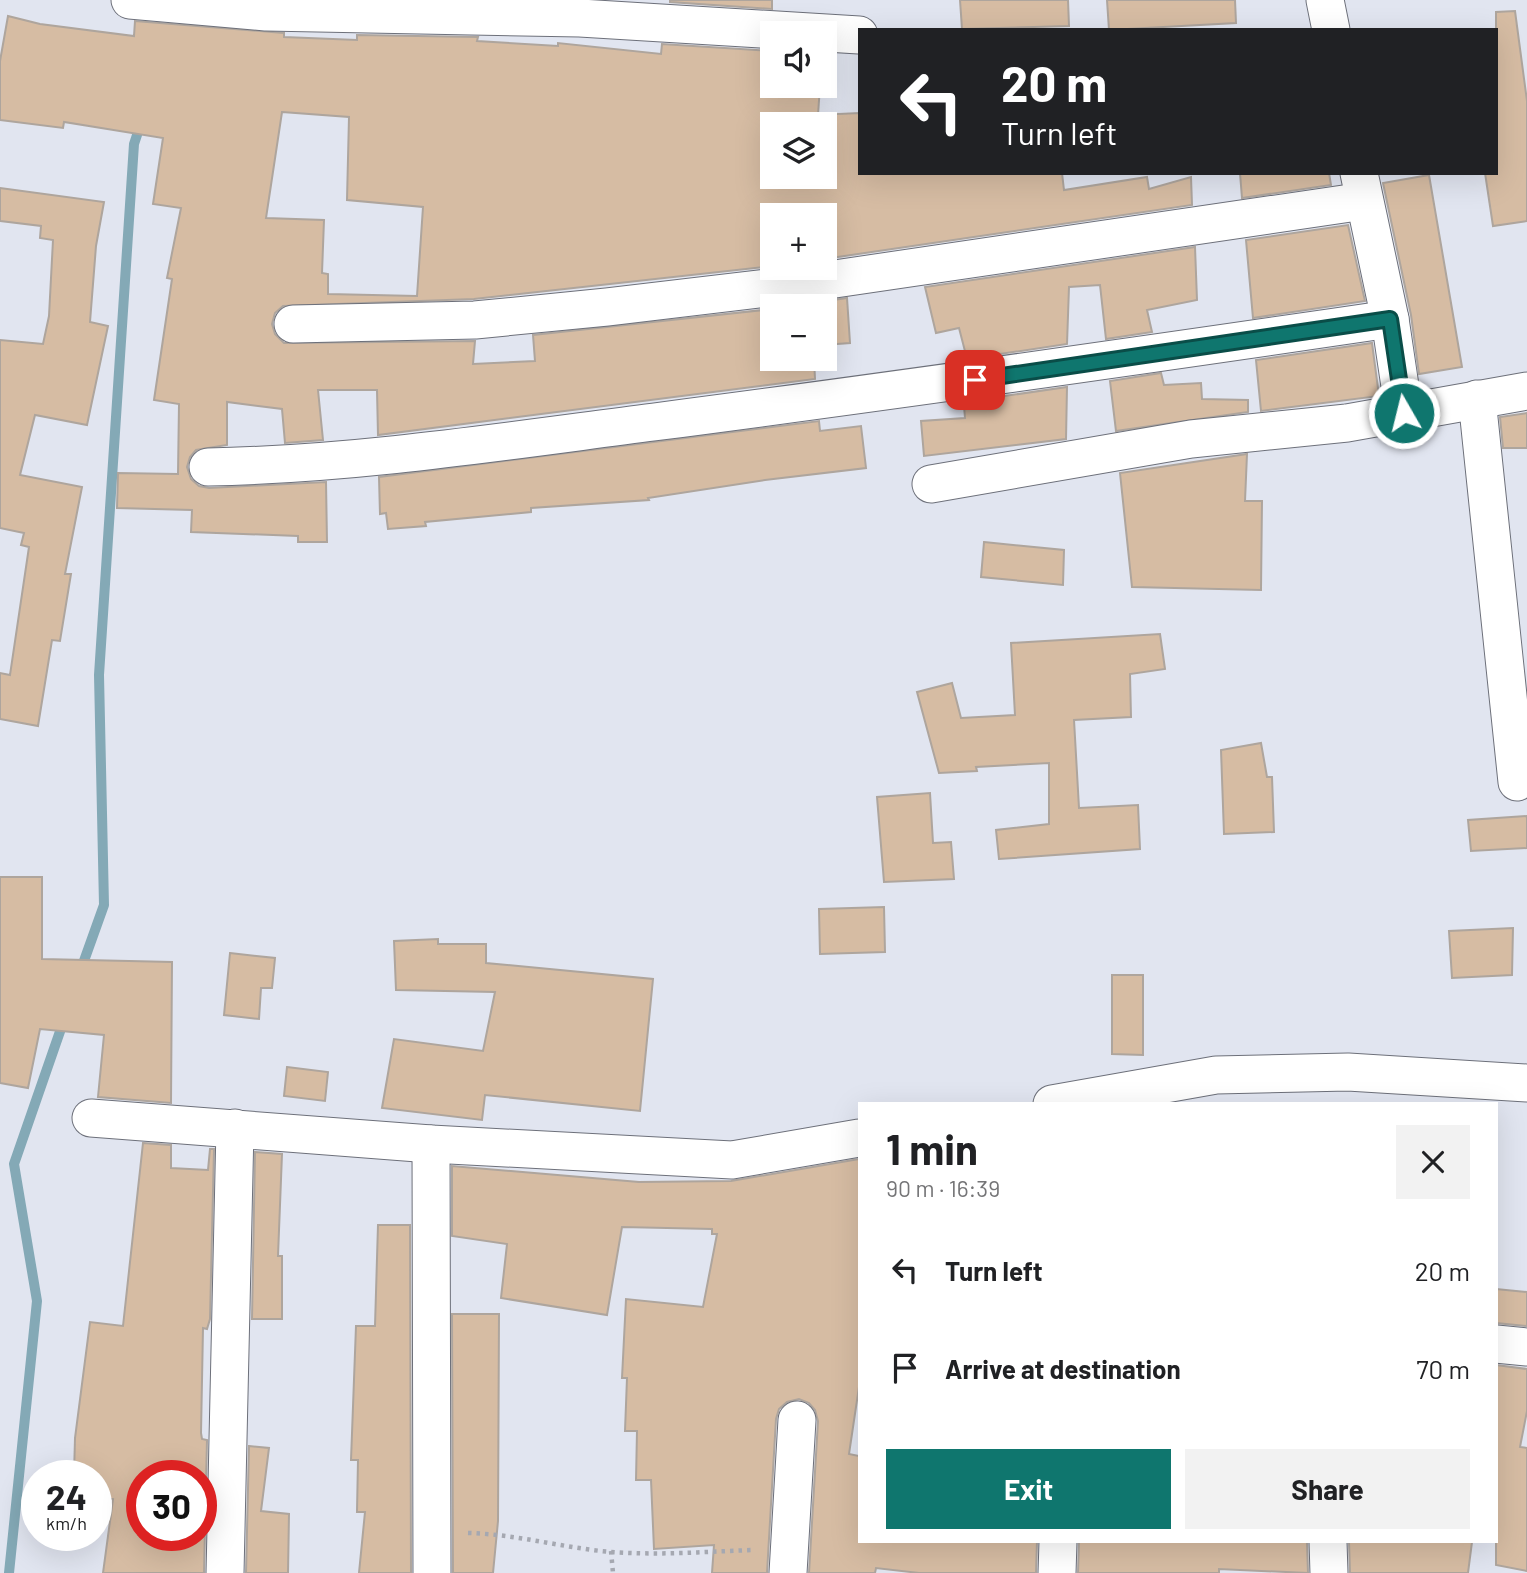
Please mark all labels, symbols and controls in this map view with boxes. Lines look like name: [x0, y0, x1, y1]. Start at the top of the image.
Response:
map controls: [760, 21, 837, 371]
button: sound: [760, 21, 837, 98]
text: 20 m: [1001, 53, 1107, 112]
icon: left: [886, 56, 977, 147]
button: layers: [760, 112, 837, 189]
text: Turn left: [1001, 113, 1118, 151]
button: +: [760, 203, 837, 280]
button: −: [760, 294, 837, 371]
pin: [945, 350, 1005, 410]
icon: arrive: [956, 361, 994, 399]
position arrow: [1367, 376, 1441, 450]
text: 1 min: [886, 1123, 978, 1173]
button: close: [1396, 1125, 1470, 1199]
text: 90 m · 16:39: [886, 1174, 1000, 1202]
icon: left: [886, 1251, 924, 1289]
text: Turn left: [945, 1255, 1043, 1286]
text: 20 m: [1415, 1255, 1470, 1286]
icon: arrive: [886, 1349, 924, 1387]
text: Arrive at destination: [945, 1353, 1181, 1384]
text: 70 m: [1416, 1353, 1470, 1384]
button: Exit: [886, 1449, 1171, 1529]
button: Share: [1185, 1449, 1470, 1529]
speed limit sign: 30: [126, 1460, 217, 1551]
text: 24: [46, 1475, 87, 1517]
text: km/h: [46, 1512, 87, 1534]

